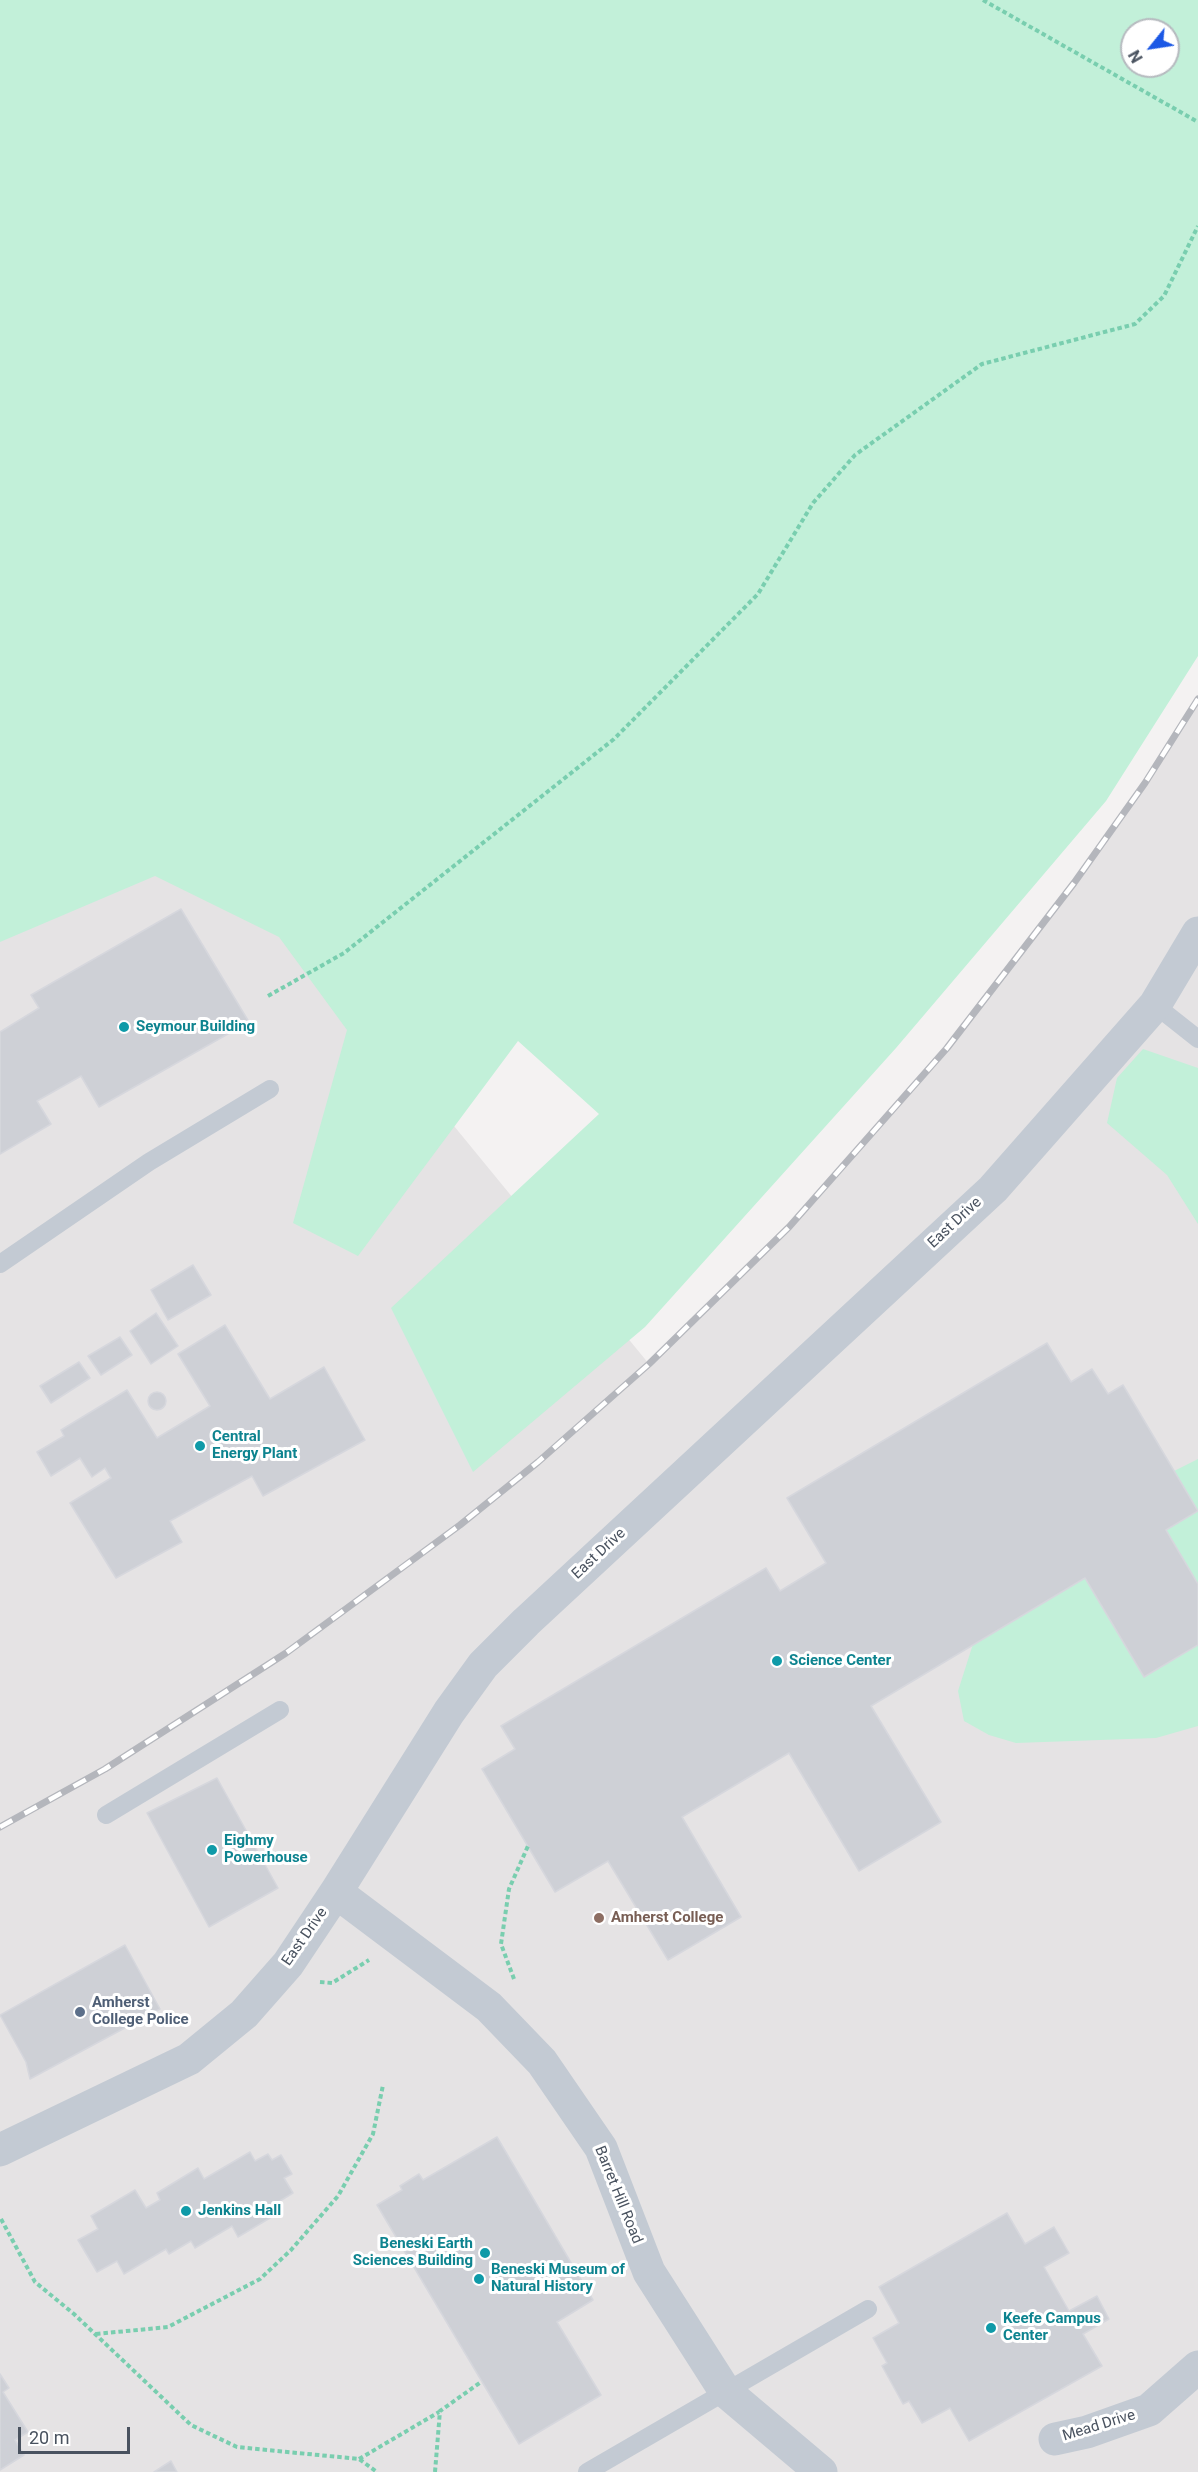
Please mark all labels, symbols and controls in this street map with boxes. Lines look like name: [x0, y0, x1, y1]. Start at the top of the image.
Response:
north arrow: [1120, 18, 1180, 78]
text: N: [1125, 47, 1147, 66]
place label: Seymour Building: [136, 1018, 255, 1036]
marker: Seymour Building: [117, 1020, 131, 1034]
street label: East Drive: [924, 1194, 986, 1252]
place label: Central Energy Plant: [212, 1428, 297, 1463]
marker: Central Energy Plant: [193, 1439, 207, 1453]
street label: East Drive: [568, 1525, 630, 1583]
place label: Science Center: [789, 1652, 891, 1670]
marker: Science Center: [770, 1654, 784, 1668]
place label: Eighmy Powerhouse: [224, 1832, 308, 1867]
marker: Eighmy Powerhouse: [205, 1843, 219, 1857]
street label: East Drive: [278, 1904, 332, 1970]
place label: Amherst College: [611, 1909, 723, 1927]
marker: Amherst College: [592, 1911, 606, 1925]
place label: Amherst College Police: [92, 1994, 189, 2029]
marker: Amherst College Police: [73, 2005, 87, 2019]
street label: Barret Hill Road: [590, 2143, 646, 2247]
place label: Jenkins Hall: [198, 2202, 281, 2220]
marker: Jenkins Hall: [179, 2204, 193, 2218]
place label: Beneski Earth Sciences Building: [353, 2235, 473, 2270]
marker: Beneski Earth Sciences Building: [478, 2246, 492, 2260]
place label: Beneski Museum of Natural History: [491, 2261, 625, 2296]
marker: Beneski Museum of Natural History: [472, 2272, 486, 2286]
place label: Keefe Campus Center: [1003, 2310, 1101, 2345]
marker: Keefe Campus Center: [984, 2321, 998, 2335]
street label: Mead Drive: [1060, 2406, 1138, 2446]
scale bar: [21, 2415, 134, 2453]
text: 20 m: [29, 2427, 69, 2448]

